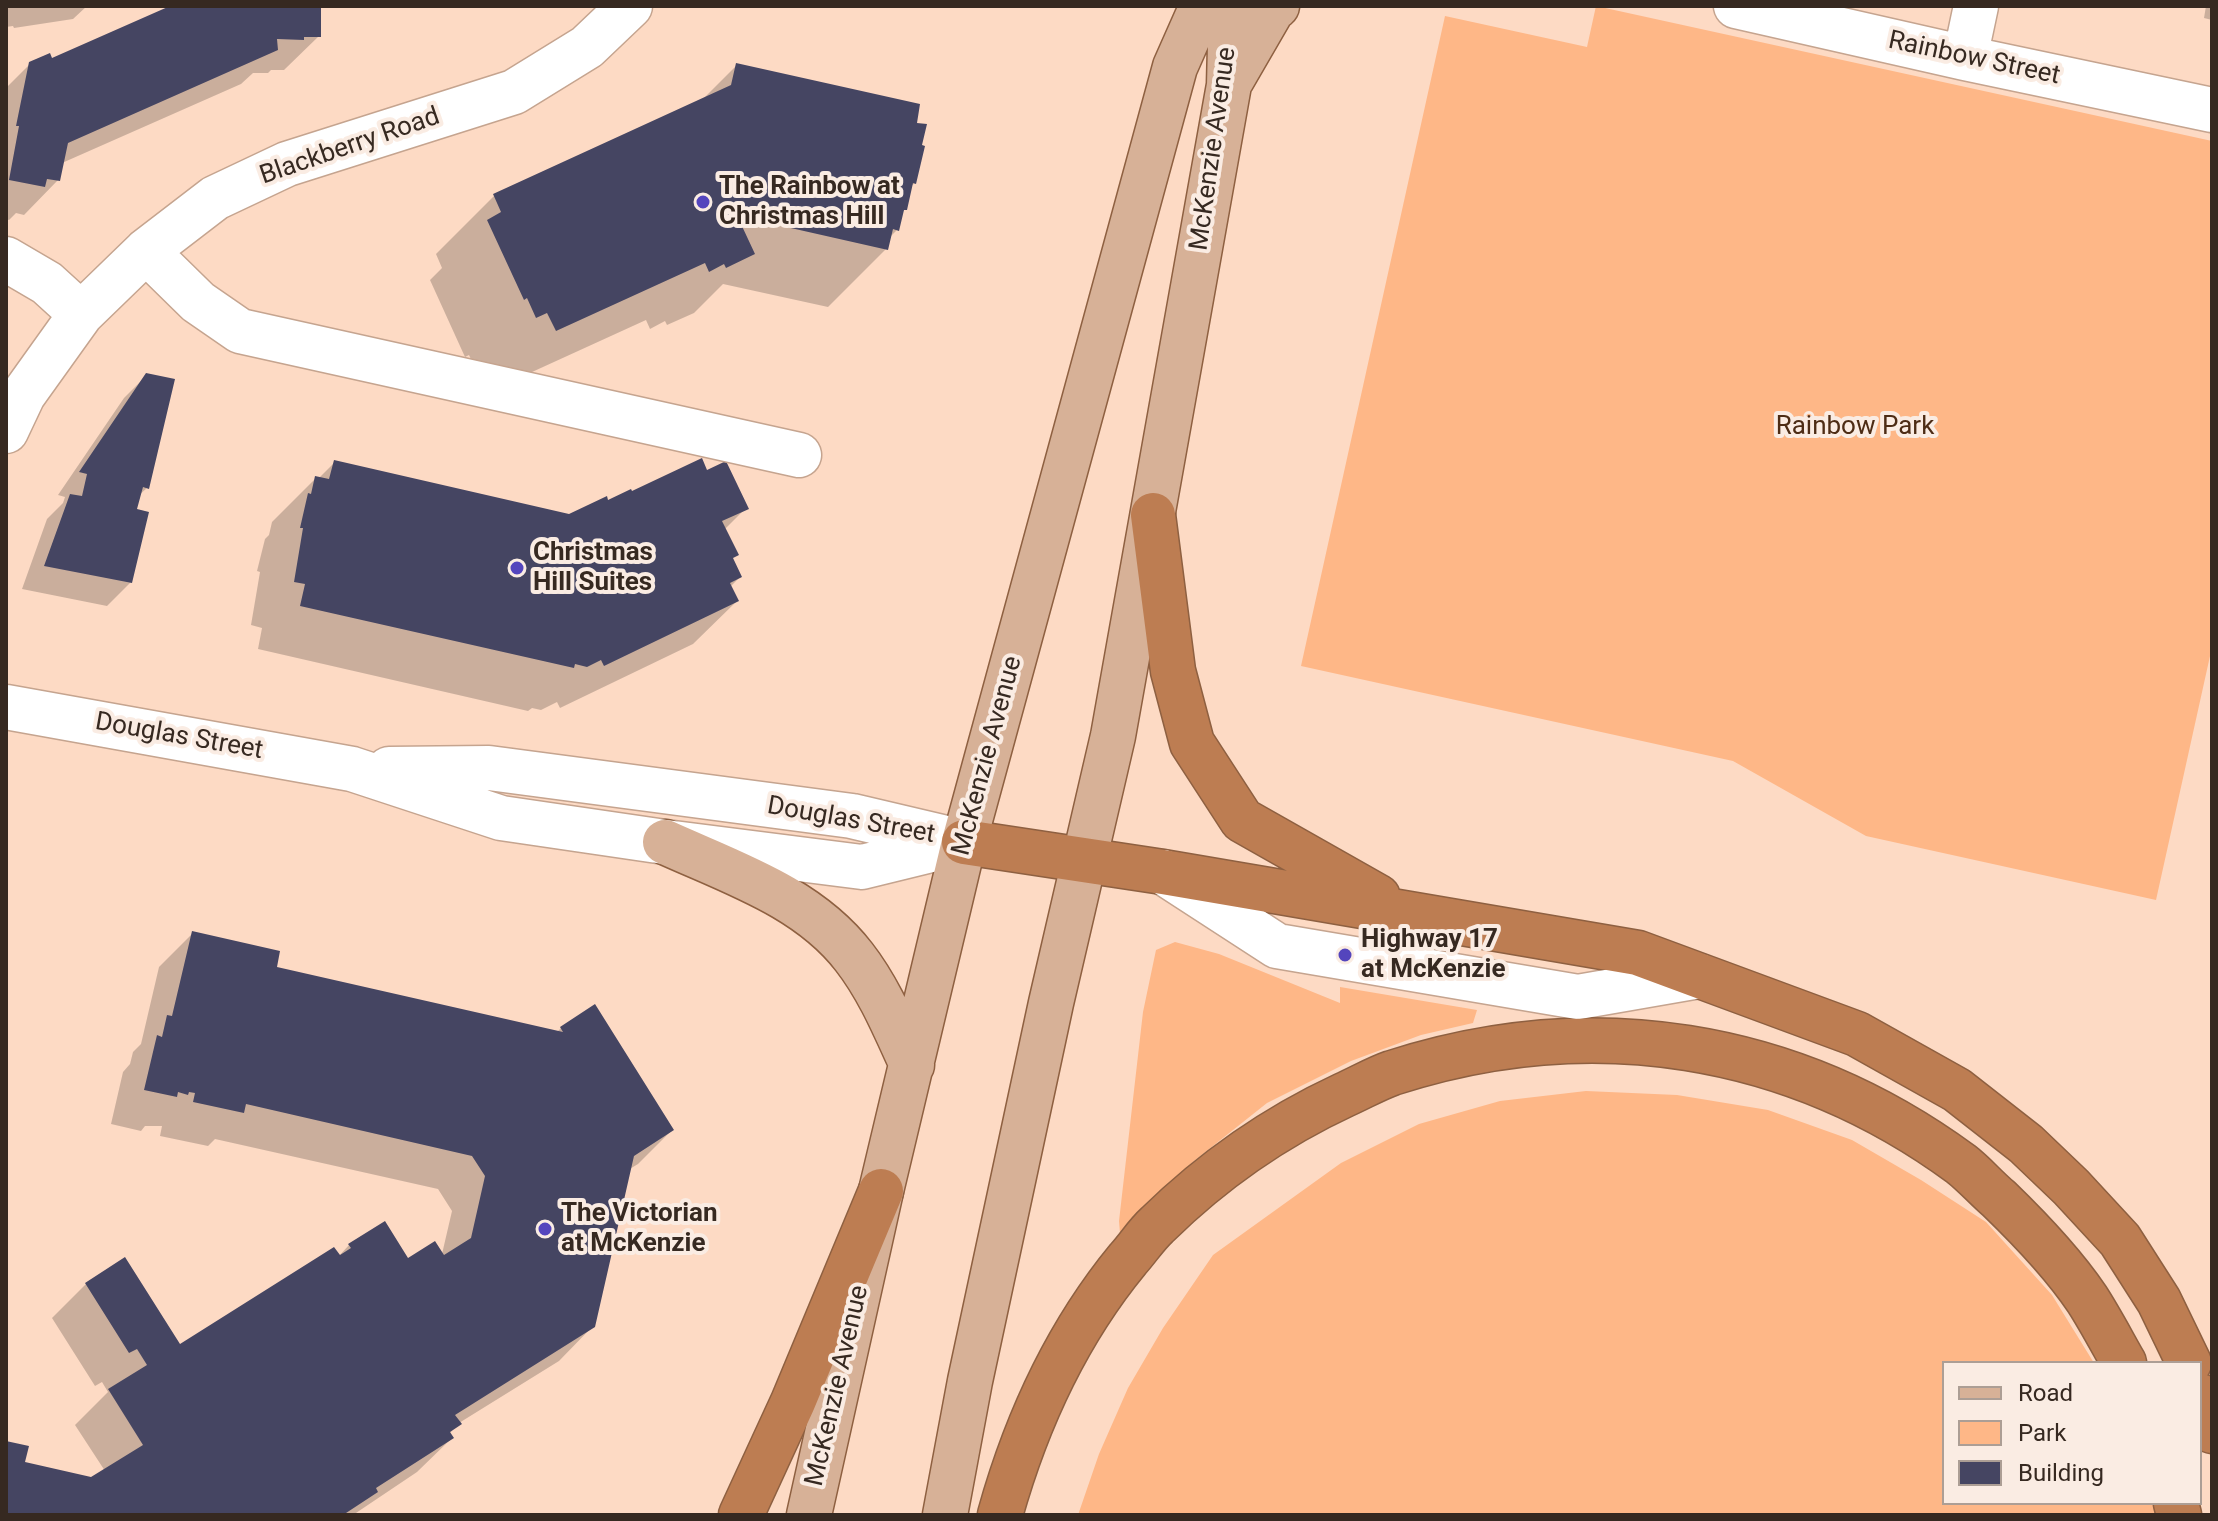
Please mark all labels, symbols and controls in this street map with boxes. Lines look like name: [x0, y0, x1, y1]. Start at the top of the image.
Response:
street label: Rainbow Street: [1885, 26, 2063, 92]
street label: McKenzie Avenue: [1184, 45, 1244, 253]
street label: Blackberry Road: [256, 102, 444, 192]
place label: The Rainbow at Christmas Hill: [719, 171, 900, 232]
marker: The Rainbow at Christmas Hill: [694, 193, 712, 211]
park label: Rainbow Park: [1776, 411, 1934, 443]
place label: Christmas Hill Suites: [533, 537, 653, 598]
marker: Christmas Hill Suites: [508, 559, 526, 577]
street label: McKenzie Avenue: [946, 653, 1030, 859]
street label: Douglas Street: [93, 707, 265, 767]
street label: Douglas Street: [765, 791, 937, 851]
place label: Highway 17 at McKenzie: [1361, 924, 1505, 986]
marker: Highway 17 at McKenzie: [1336, 946, 1354, 964]
place label: The Victorian at McKenzie: [561, 1198, 718, 1260]
marker: The Victorian at McKenzie: [536, 1220, 554, 1238]
street label: McKenzie Avenue: [800, 1283, 876, 1489]
legend: [1942, 1361, 2202, 1505]
text: Road: [2018, 1379, 2073, 1407]
text: Park: [2018, 1419, 2066, 1447]
text: Building: [2018, 1459, 2104, 1487]

